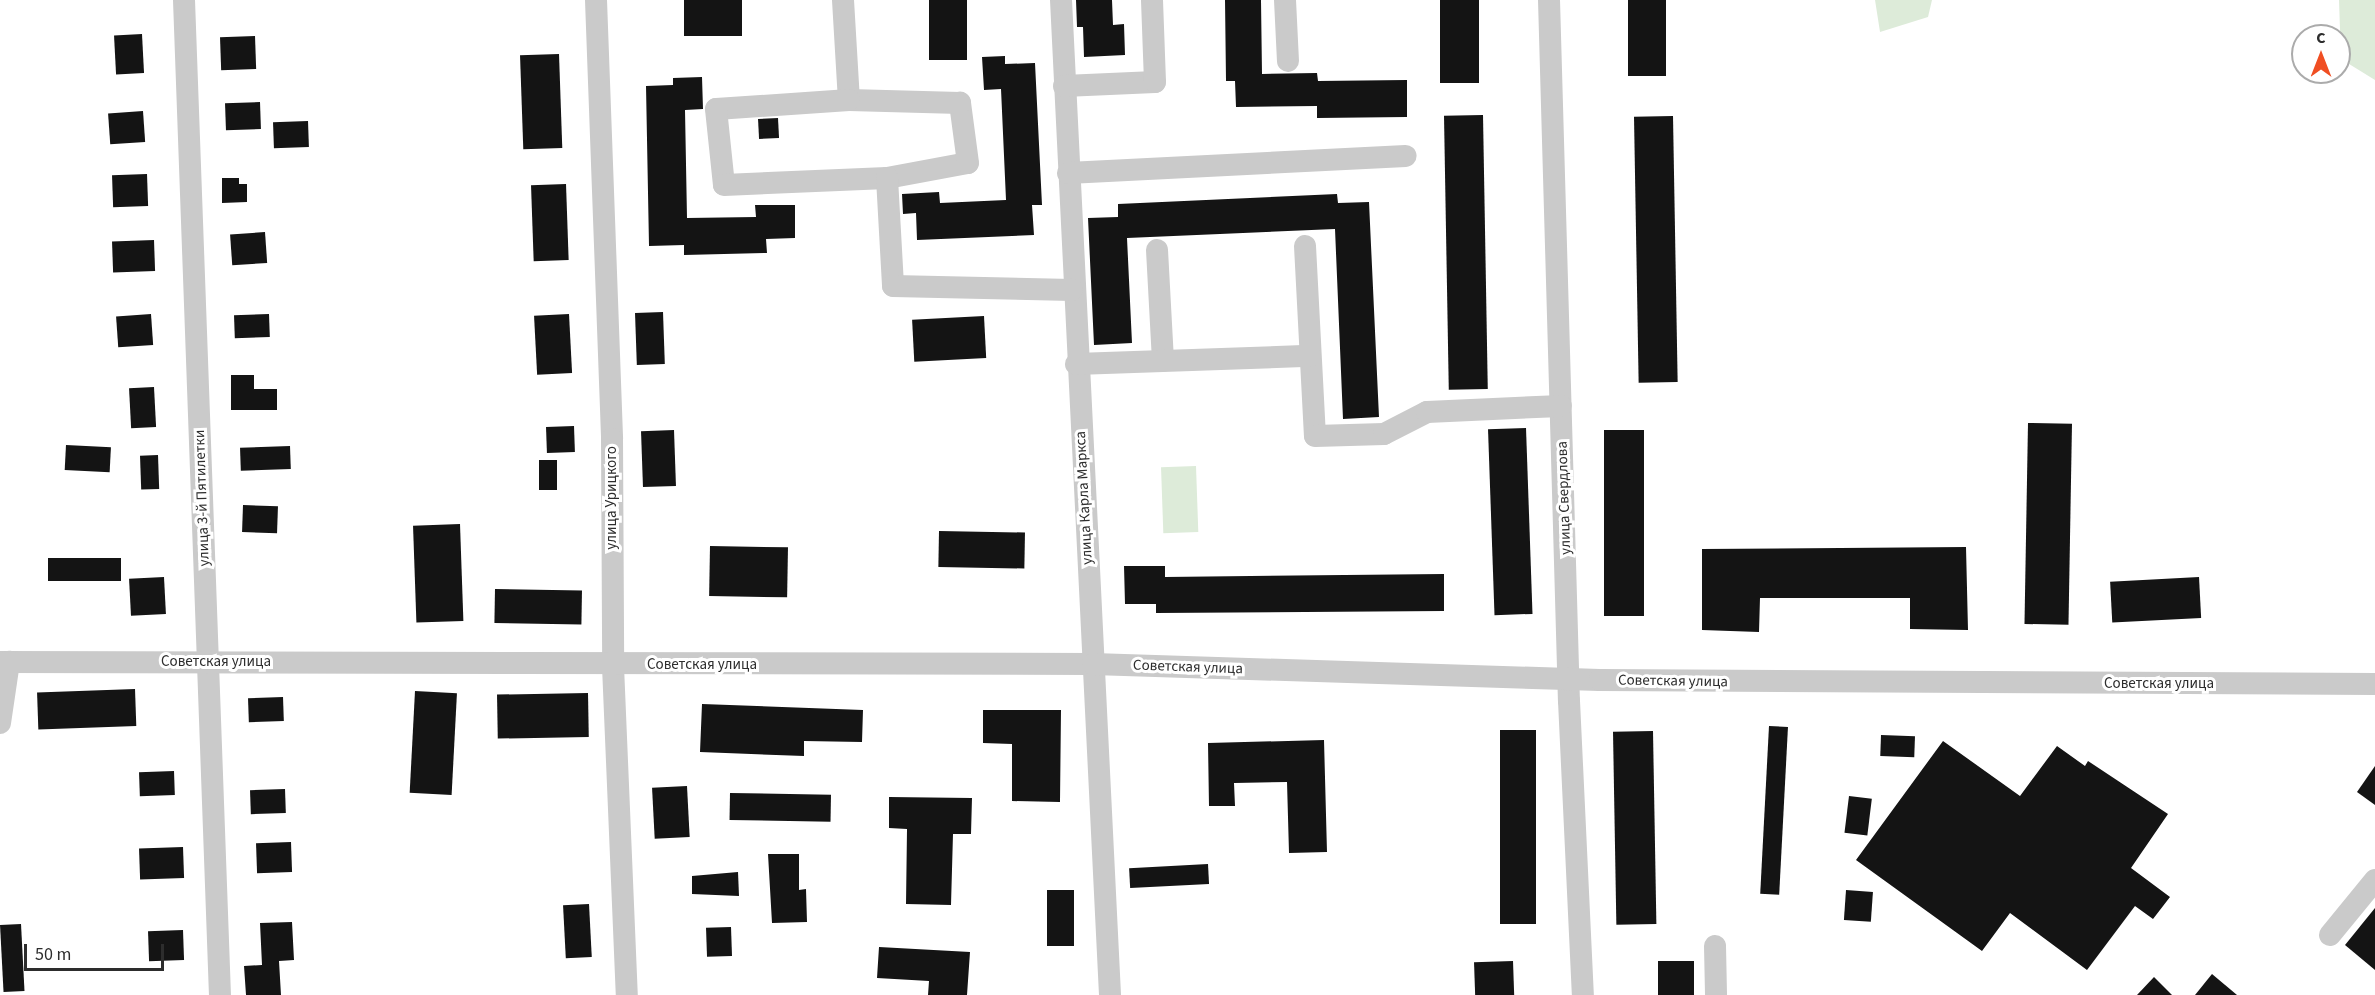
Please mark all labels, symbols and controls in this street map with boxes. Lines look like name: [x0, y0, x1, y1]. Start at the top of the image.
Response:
north arrow: [2291, 24, 2351, 84]
text: С: [2316, 27, 2326, 49]
street label: улица 3-й Пятилетки: [191, 429, 213, 567]
street label: улица Карла Маркса: [1072, 431, 1096, 565]
street label: улица Свердлова: [1553, 441, 1575, 555]
street label: улица Урицкого: [603, 446, 621, 550]
street label: Советская улица: [161, 653, 271, 671]
street label: Советская улица: [647, 656, 757, 674]
street label: Советская улица: [1133, 656, 1243, 678]
street label: Советская улица: [1618, 671, 1728, 691]
street label: Советская улица: [2104, 675, 2214, 693]
scale bar: [27, 932, 166, 970]
text: 50 m: [35, 942, 71, 967]

